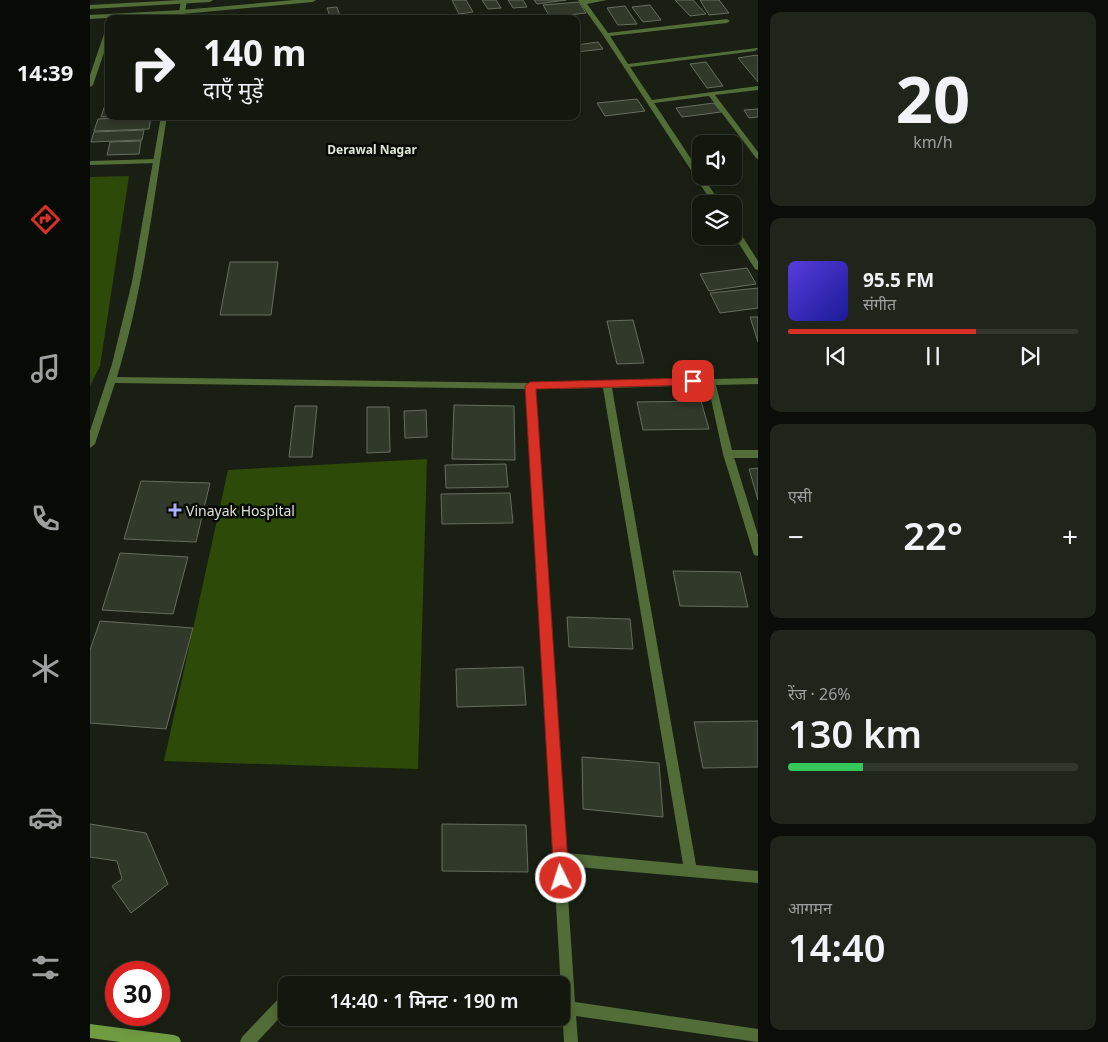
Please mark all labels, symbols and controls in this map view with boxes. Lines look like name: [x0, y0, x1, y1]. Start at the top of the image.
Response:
text: 140 m: [203, 29, 306, 76]
icon: right: [120, 35, 185, 100]
text: 20: [896, 54, 970, 142]
text: 14:39: [17, 57, 73, 87]
text: दाएँ मुड़ें: [203, 74, 263, 104]
text: km/h: [913, 131, 953, 153]
map controls: [692, 135, 742, 245]
button: sound: [692, 135, 742, 185]
district label: Derawal Nagar: [327, 141, 417, 158]
button: layers: [692, 195, 742, 245]
icon: directions: [28, 202, 63, 237]
text: 95.5 FM: [863, 267, 934, 293]
text: संगीत: [863, 293, 896, 315]
icon: previous: [822, 342, 850, 370]
icon: pause: [919, 342, 947, 370]
icon: next: [1016, 342, 1044, 370]
icon: music: [28, 351, 63, 386]
pin: [672, 360, 714, 402]
icon: arrive: [679, 367, 707, 395]
text: एसी: [788, 485, 812, 507]
icon: phone: [28, 501, 63, 536]
place label: Vinayak Hospital: [186, 501, 295, 520]
marker: Vinayak Hospital: [168, 503, 182, 517]
text: 22°: [903, 509, 963, 561]
text: −: [788, 517, 804, 555]
text: +: [1062, 517, 1078, 555]
icon: climate: [28, 651, 63, 686]
text: रेंज · 26%: [788, 683, 851, 705]
text: 130 km: [788, 707, 922, 759]
icon: car: [28, 800, 63, 835]
position arrow: [534, 851, 586, 903]
text: आगमन: [788, 897, 832, 919]
text: 14:40: [788, 921, 885, 973]
icon: filters: [28, 950, 63, 985]
speed limit sign: 30: [105, 961, 170, 1026]
text: 14:40 · 1 मिनट · 190 m: [329, 988, 519, 1014]

